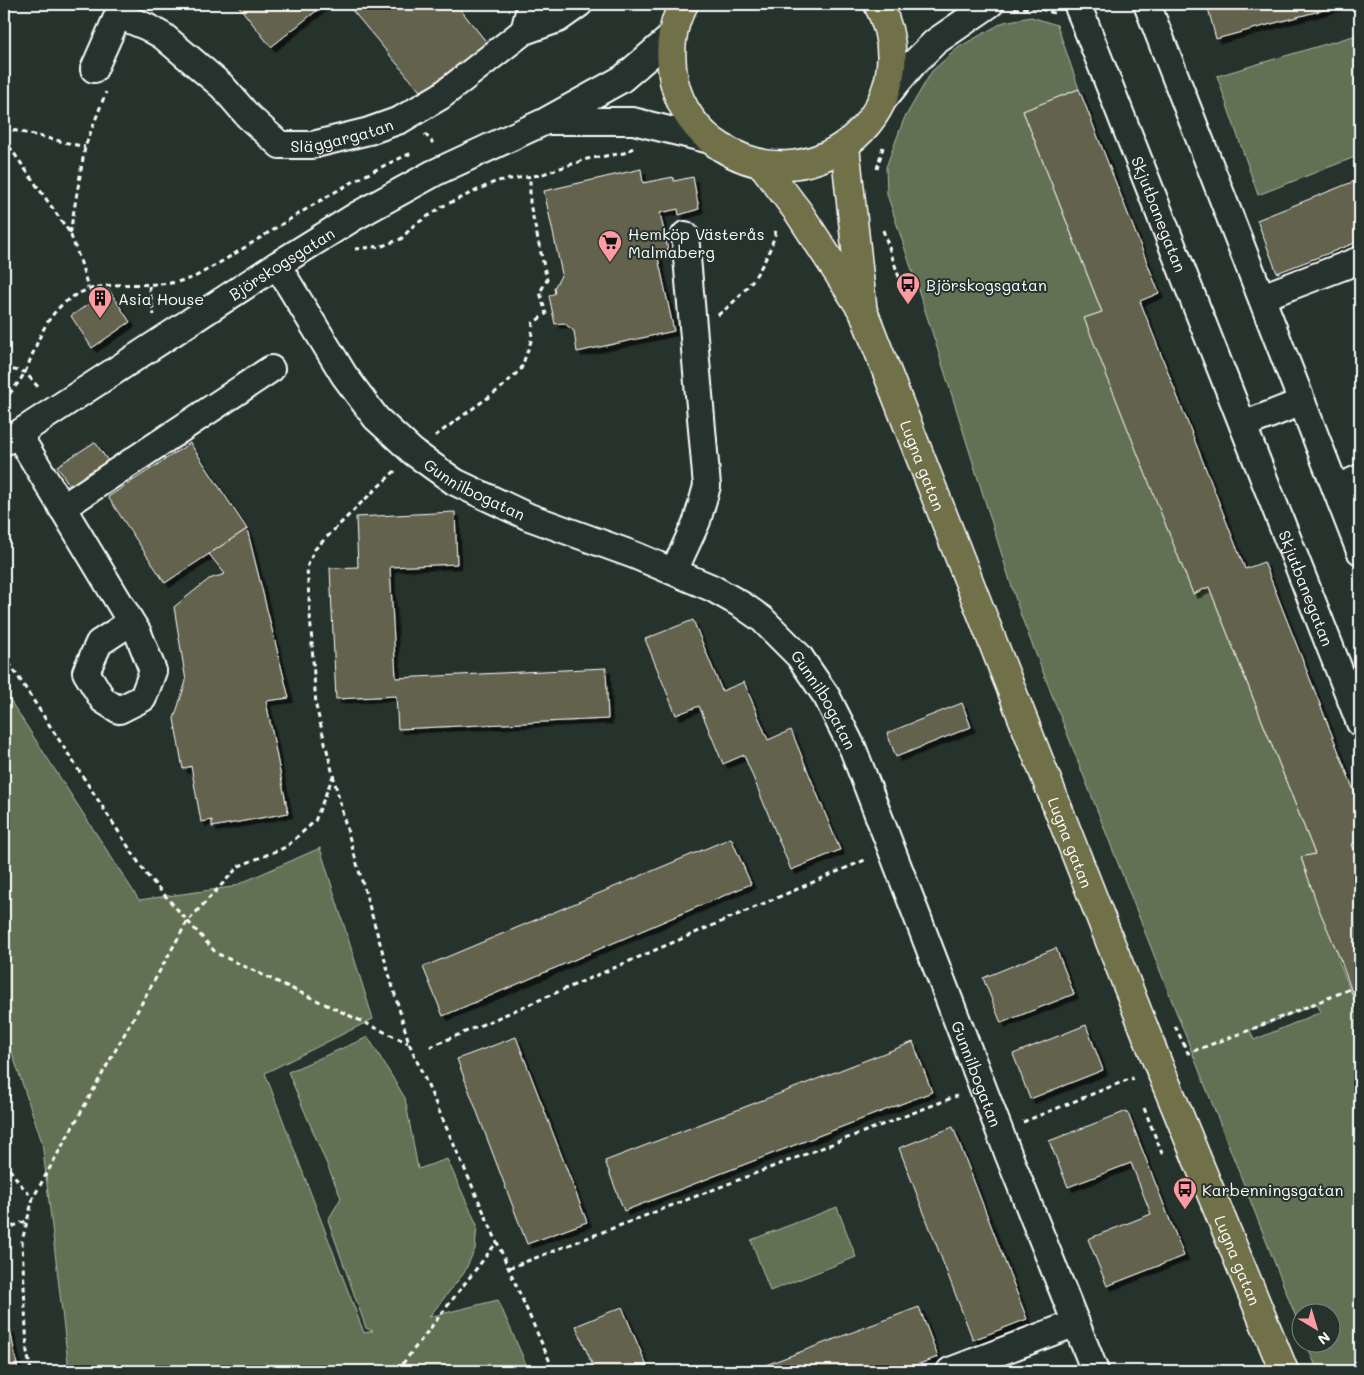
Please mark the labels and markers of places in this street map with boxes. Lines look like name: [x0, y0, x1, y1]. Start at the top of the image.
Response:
place label: Hemköp Västerås Malmaberg: [628, 223, 765, 262]
supermarket icon: Hemköp Västerås Malmaberg: [597, 229, 623, 263]
bus stop icon: Björskogsgatan: [895, 271, 921, 305]
place label: Björskogsgatan: [926, 274, 1047, 295]
building icon: Asia House: [87, 285, 113, 319]
place label: Asia House: [118, 288, 204, 309]
bus stop icon: Karbenningsgatan: [1172, 1176, 1198, 1210]
place label: Karbenningsgatan: [1202, 1179, 1343, 1200]

